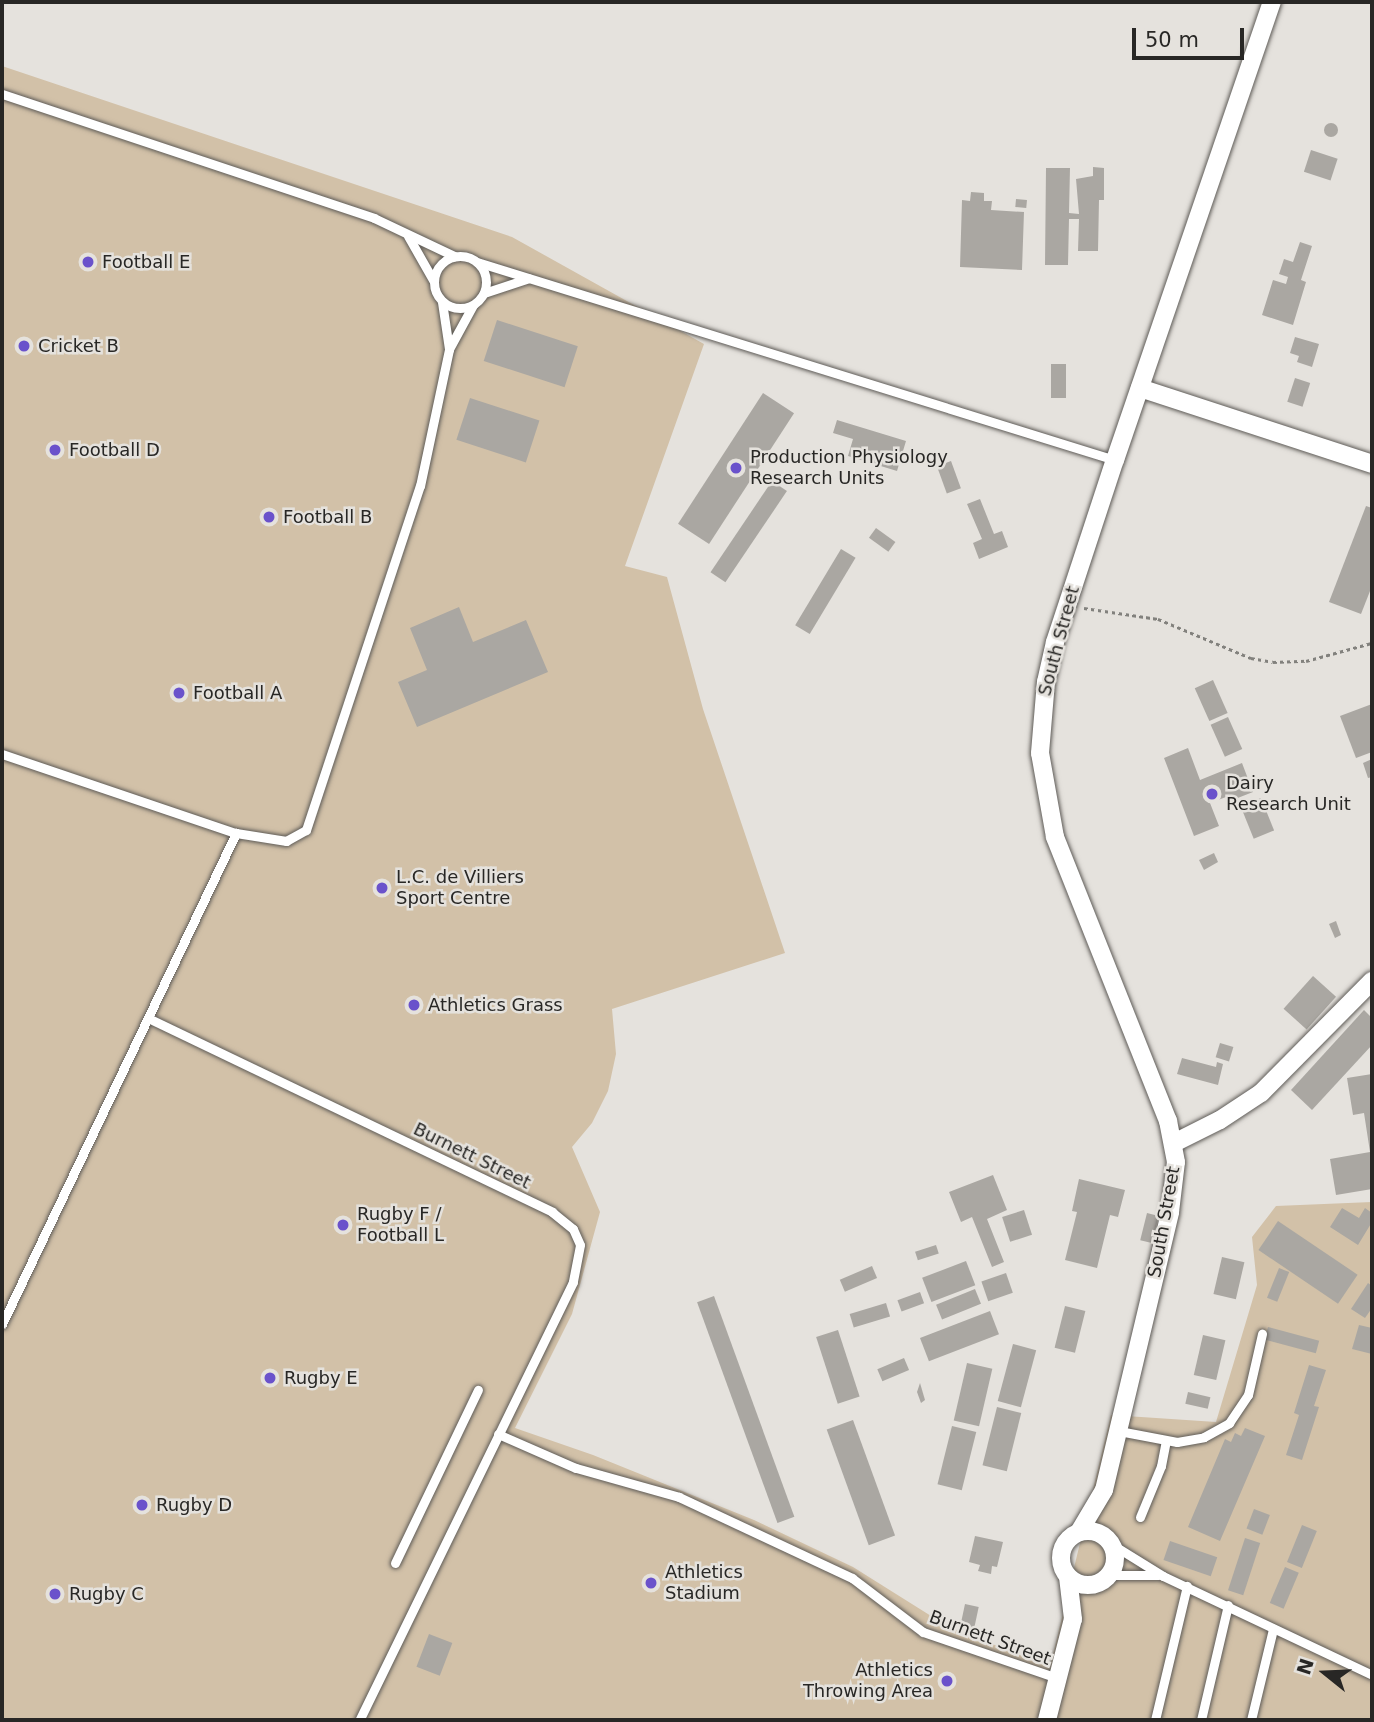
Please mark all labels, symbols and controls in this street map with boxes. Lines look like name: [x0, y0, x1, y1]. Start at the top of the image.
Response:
scale bar: [1136, 14, 1248, 58]
text: 50 m: [1145, 28, 1199, 52]
place label: Football E: [102, 251, 190, 273]
marker: Football E: [80, 254, 96, 270]
place label: Cricket B: [38, 335, 119, 357]
marker: Cricket B: [16, 338, 32, 354]
place label: Football D: [69, 439, 160, 461]
marker: Football D: [47, 442, 63, 458]
place label: Production Physiology Research Units: [750, 447, 948, 490]
marker: Production Physiology Research Units: [728, 460, 744, 476]
place label: Football B: [283, 506, 372, 528]
marker: Football B: [261, 509, 277, 525]
street label: South Street: [1034, 584, 1084, 698]
place label: Football A: [193, 682, 282, 704]
marker: Football A: [171, 685, 187, 701]
place label: Dairy Research Unit: [1226, 773, 1351, 816]
marker: Dairy Research Unit: [1204, 786, 1220, 802]
place label: L.C. de Villiers Sport Centre: [396, 867, 524, 910]
marker: L.C. de Villiers Sport Centre: [374, 880, 390, 896]
place label: Athletics Grass: [428, 994, 563, 1016]
marker: Athletics Grass: [406, 997, 422, 1013]
street label: Burnett Street: [410, 1118, 534, 1194]
street label: South Street: [1144, 1165, 1184, 1279]
place label: Rugby F / Football L: [357, 1204, 444, 1246]
marker: Rugby F / Football L: [335, 1217, 351, 1233]
place label: Rugby E: [284, 1367, 358, 1389]
marker: Rugby E: [262, 1370, 278, 1386]
place label: Rugby D: [156, 1494, 232, 1516]
marker: Rugby D: [134, 1497, 150, 1513]
place label: Athletics Stadium: [665, 1562, 743, 1604]
marker: Athletics Stadium: [643, 1575, 659, 1591]
place label: Rugby C: [69, 1583, 144, 1605]
marker: Rugby C: [47, 1586, 63, 1602]
street label: Burnett Street: [926, 1606, 1054, 1670]
north arrow: [1290, 1638, 1360, 1708]
text: N: [1292, 1656, 1318, 1677]
place label: Athletics Throwing Area: [803, 1660, 933, 1702]
marker: Athletics Throwing Area: [939, 1673, 955, 1689]

